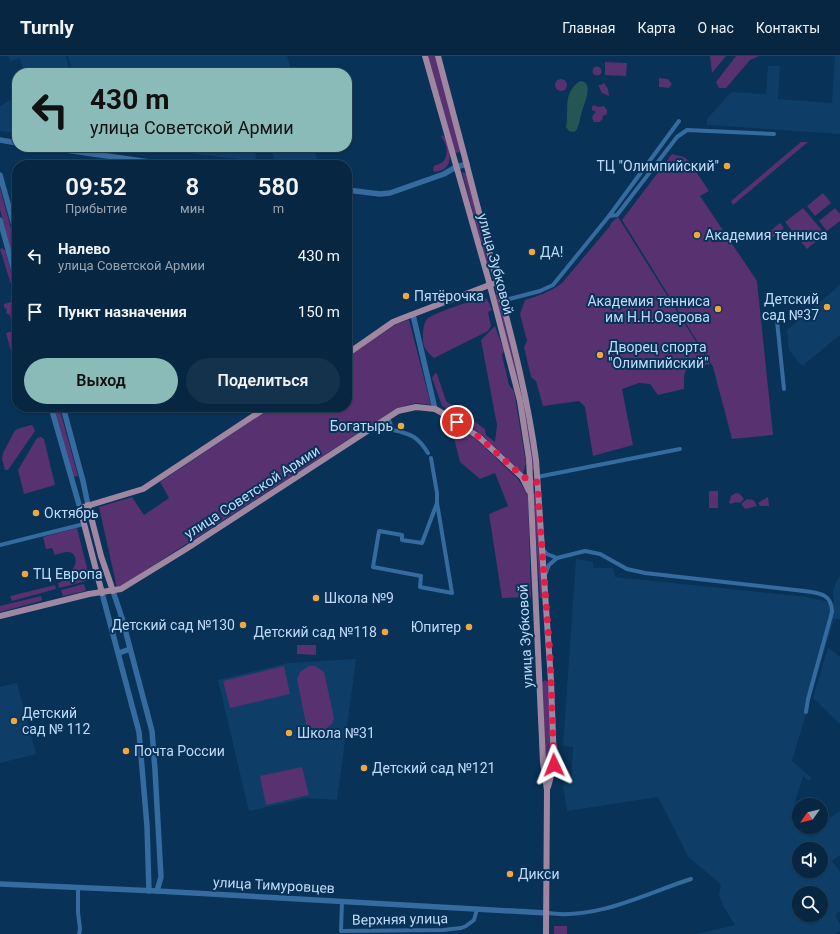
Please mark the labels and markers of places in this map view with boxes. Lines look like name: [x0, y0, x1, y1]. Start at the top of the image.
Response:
place label: ТЦ "Олимпийский": [596, 158, 719, 174]
marker: ТЦ "Олимпийский": [722, 161, 732, 171]
place label: Академия тенниса: [705, 227, 828, 243]
marker: Академия тенниса: [692, 230, 702, 240]
place label: ДА!: [540, 244, 563, 260]
marker: ДА!: [527, 247, 537, 257]
place label: Пятёрочка: [414, 288, 484, 304]
marker: Пятёрочка: [401, 291, 411, 301]
place label: Детский сад №37: [762, 291, 819, 323]
place label: Академия тенниса им Н.Н.Озерова: [587, 293, 710, 325]
marker: Детский сад №37: [822, 302, 832, 312]
marker: Академия тенниса им Н.Н.Озерова: [713, 304, 723, 314]
place label: Дворец спорта "Олимпийский": [608, 339, 708, 371]
marker: Дворец спорта "Олимпийский": [595, 350, 605, 360]
pin: [440, 405, 474, 439]
place label: Богатырь: [330, 418, 393, 434]
marker: Богатырь: [396, 421, 406, 431]
place label: Октябрь: [44, 505, 99, 521]
marker: Октябрь: [31, 508, 41, 518]
place label: ТЦ Европа: [33, 566, 103, 582]
marker: ТЦ Европа: [20, 569, 30, 579]
place label: Школа №9: [324, 590, 394, 606]
marker: Школа №9: [311, 593, 321, 603]
place label: Детский сад №130: [112, 617, 235, 633]
place label: Юпитер: [411, 619, 461, 635]
marker: Детский сад №130: [238, 620, 248, 630]
marker: Юпитер: [464, 622, 474, 632]
place label: Детский сад №118: [254, 624, 377, 640]
marker: Детский сад №118: [380, 627, 390, 637]
place label: Детский сад № 112: [22, 705, 90, 737]
marker: Детский сад № 112: [9, 716, 19, 726]
place label: Школа №31: [297, 725, 375, 741]
marker: Школа №31: [284, 728, 294, 738]
place label: Почта России: [134, 743, 225, 759]
marker: Почта России: [121, 746, 131, 756]
place label: Детский сад №121: [372, 760, 495, 776]
marker: Детский сад №121: [359, 763, 369, 773]
place label: Дикси: [518, 866, 559, 882]
marker: Дикси: [505, 869, 515, 879]

